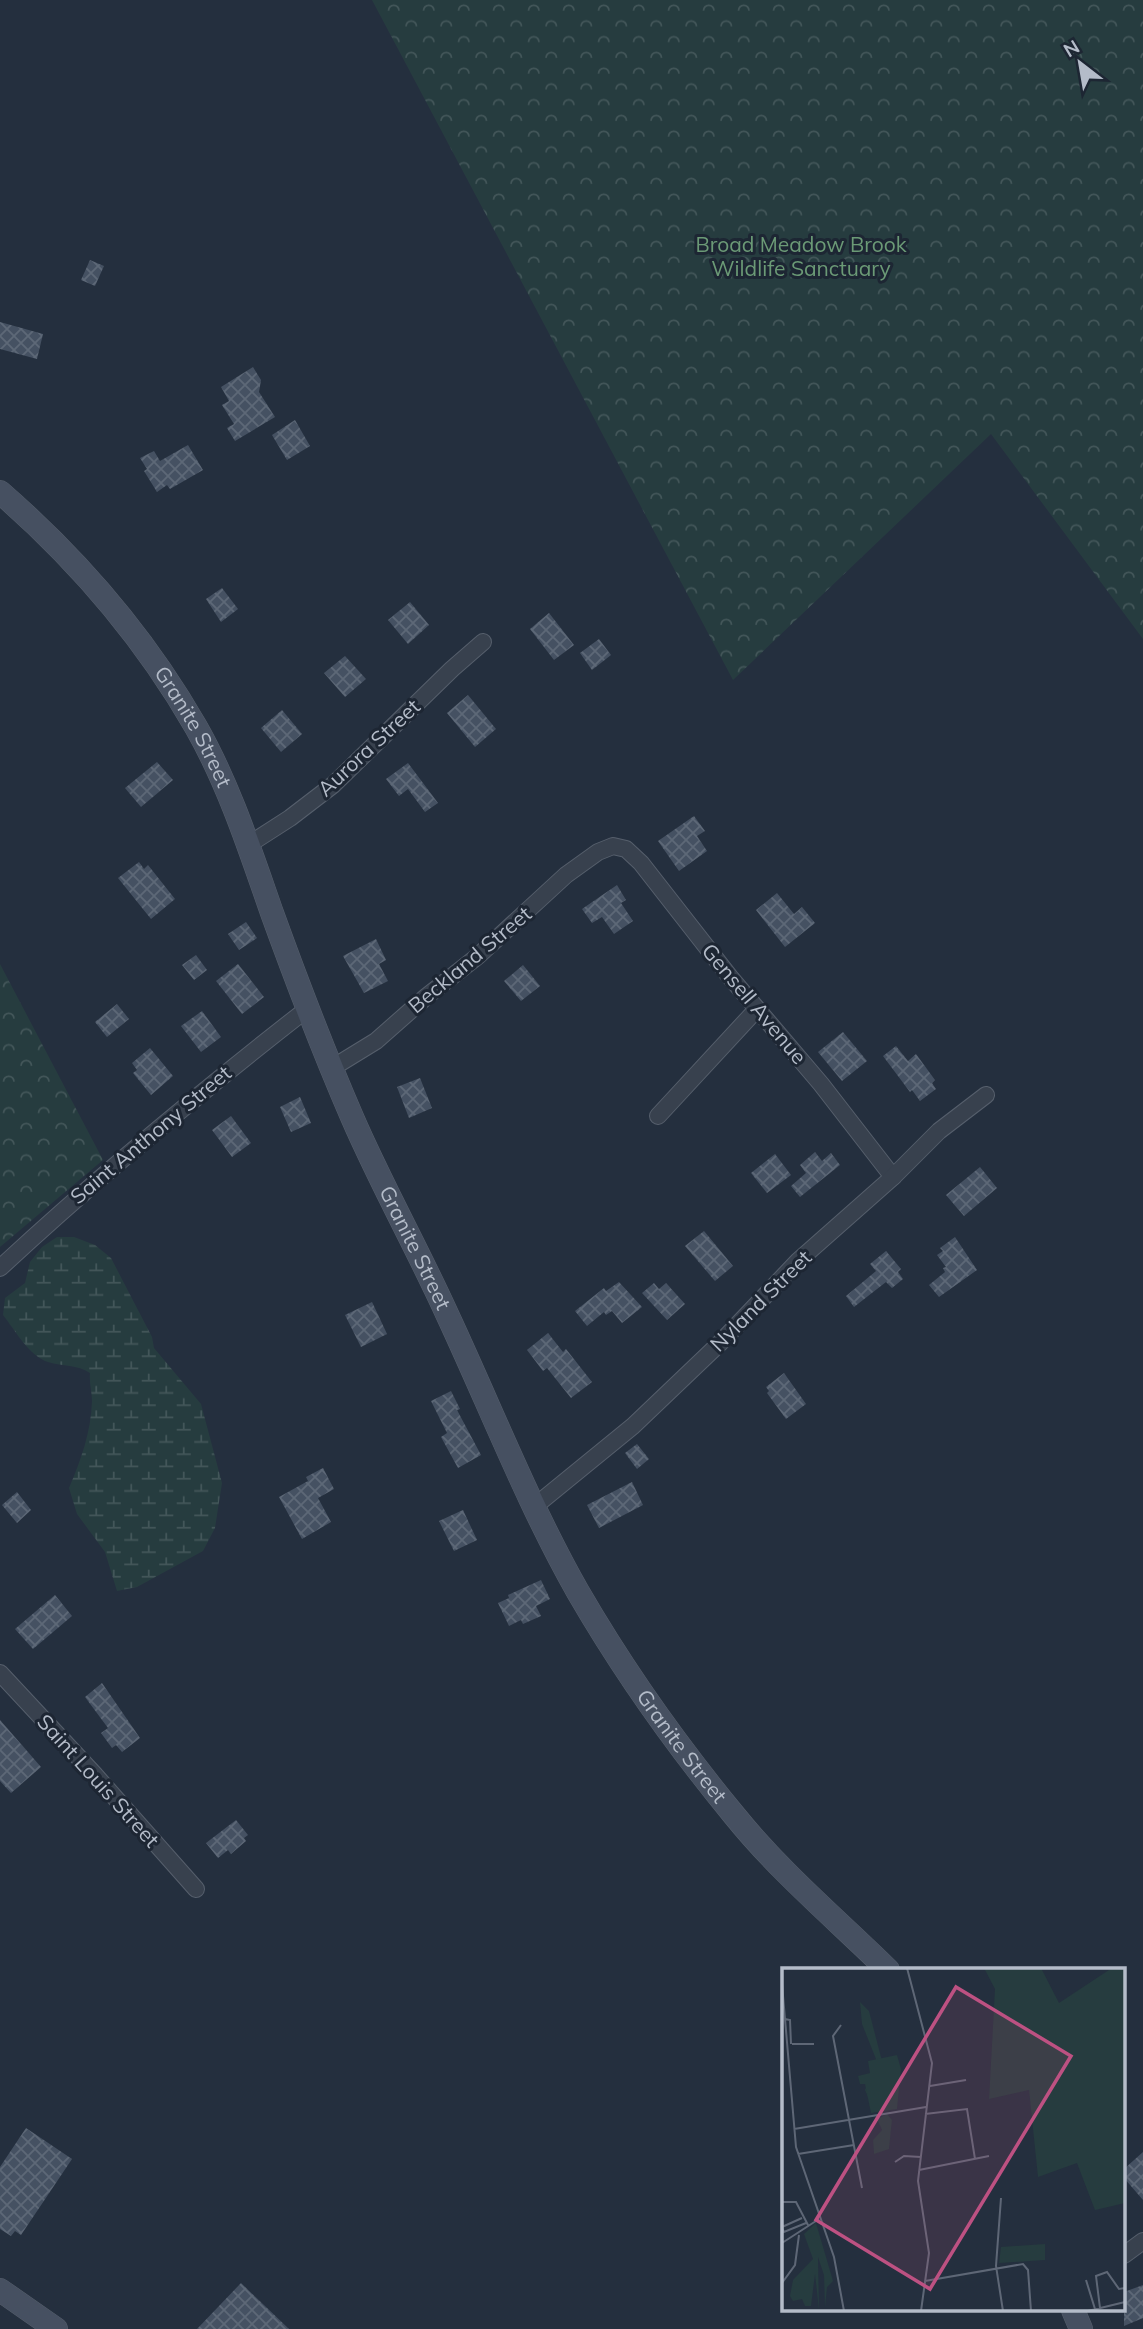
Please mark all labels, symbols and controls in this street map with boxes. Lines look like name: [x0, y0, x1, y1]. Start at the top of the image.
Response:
north arrow: [1045, 28, 1115, 98]
text: N: [1059, 34, 1084, 62]
park label: Broad Meadow Brook Wildlife Sanctuary: [695, 231, 907, 281]
street label: Granite Street: [149, 661, 238, 791]
street label: Aurora Street: [312, 693, 425, 801]
street label: Beckland Street: [402, 900, 536, 1018]
street label: Gensell Avenue: [697, 938, 813, 1069]
street label: Saint Anthony Street: [65, 1059, 236, 1209]
street label: Granite Street: [374, 1181, 457, 1314]
street label: Nyland Street: [704, 1244, 816, 1356]
street label: Granite Street: [632, 1684, 733, 1808]
street label: Saint Louis Street: [32, 1708, 165, 1852]
inset map: [782, 1968, 1126, 2312]

